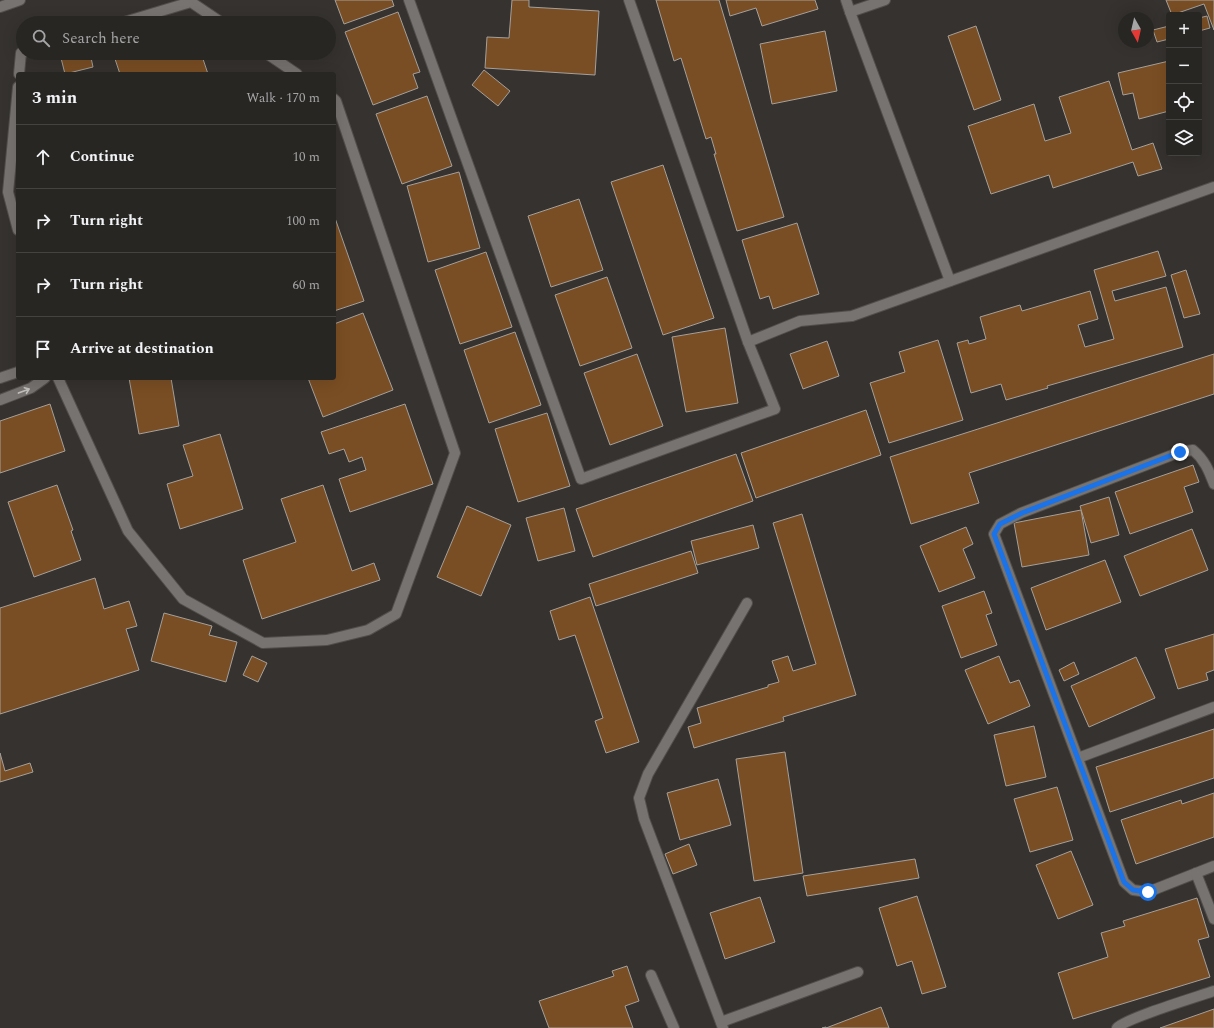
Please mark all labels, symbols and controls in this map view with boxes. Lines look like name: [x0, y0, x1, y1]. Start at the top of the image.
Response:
north arrow: [1118, 12, 1154, 48]
map controls: [1166, 12, 1202, 156]
button: +: [1166, 12, 1202, 48]
search box: [16, 16, 336, 60]
icon: search: [30, 27, 52, 49]
text: Search here: [62, 27, 140, 50]
button: −: [1166, 48, 1202, 84]
button: locate: [1166, 84, 1202, 120]
text: 3 min: [32, 85, 77, 111]
text: Walk · 170 m: [246, 88, 320, 108]
button: layers: [1166, 120, 1202, 156]
text: Continue: [70, 145, 135, 168]
icon: ahead: [32, 146, 54, 168]
text: 10 m: [293, 147, 320, 167]
text: Turn right: [70, 209, 143, 232]
icon: right: [32, 210, 54, 232]
text: 100 m: [286, 211, 320, 231]
text: Turn right: [70, 273, 143, 296]
icon: right: [32, 274, 54, 296]
text: 60 m: [293, 275, 320, 295]
text: Arrive at destination: [70, 337, 214, 360]
icon: arrive: [32, 338, 54, 360]
one-way arrow: [17, 386, 29, 394]
route end: [1171, 443, 1189, 461]
route start: [1139, 883, 1157, 901]

